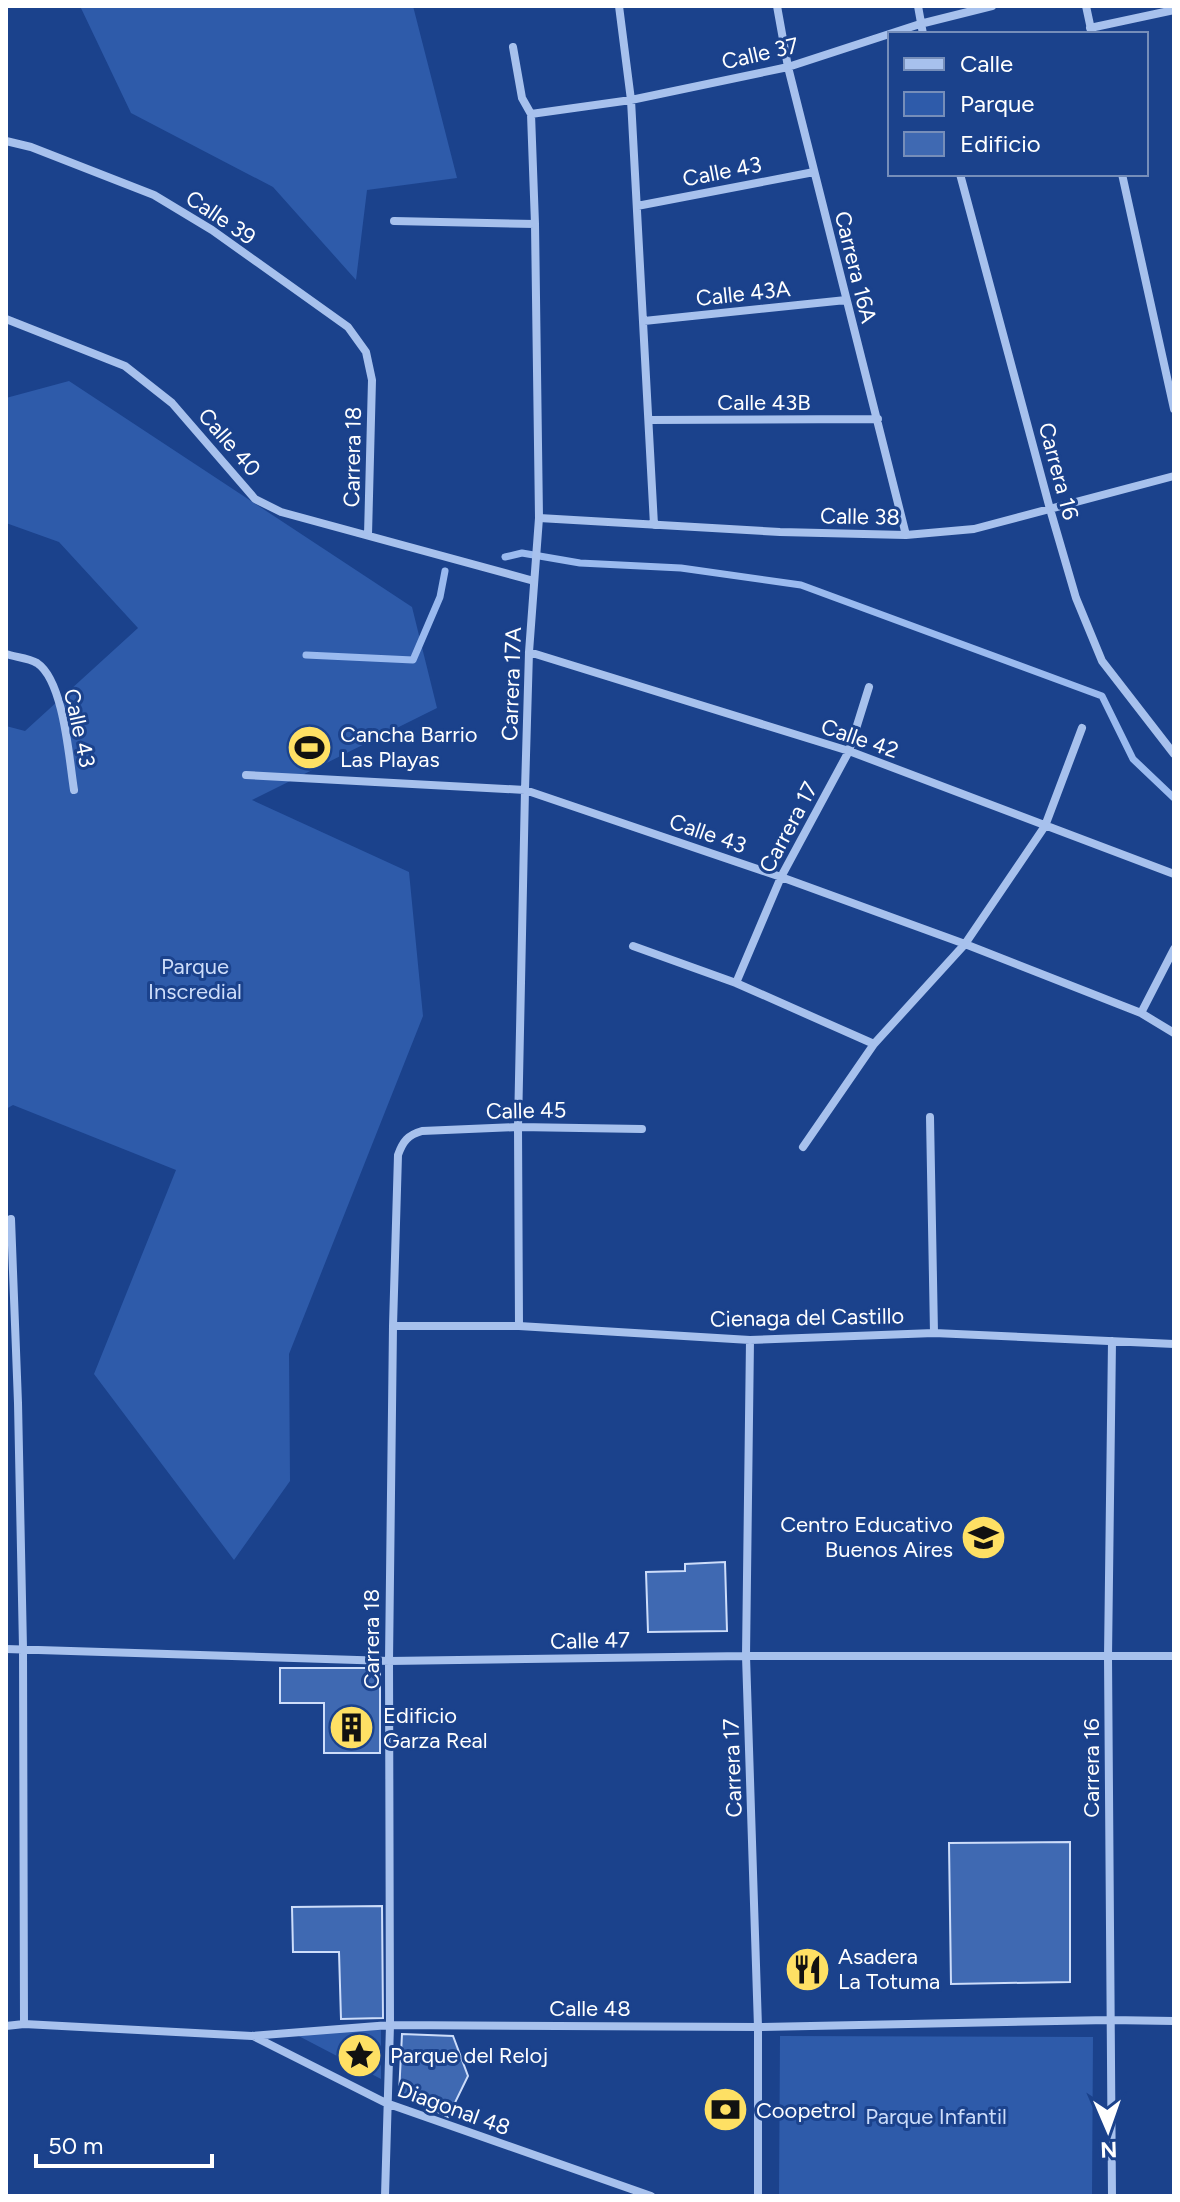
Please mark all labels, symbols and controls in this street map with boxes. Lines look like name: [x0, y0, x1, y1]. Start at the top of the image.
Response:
street label: Calle 37: [719, 32, 801, 75]
legend: [888, 32, 1148, 176]
text: Calle: [960, 49, 1013, 78]
text: Parque: [960, 89, 1034, 118]
text: Edificio: [960, 129, 1041, 158]
street label: Calle 43: [680, 151, 764, 192]
street label: Calle 39: [181, 184, 261, 251]
street label: Carrera 16A: [829, 208, 882, 326]
street label: Calle 43A: [695, 275, 792, 312]
street label: Calle 43B: [717, 389, 811, 416]
street label: Calle 40: [193, 403, 267, 482]
street label: Carrera 18: [338, 406, 367, 508]
street label: Carrera 16: [1033, 420, 1084, 523]
street label: Calle 38: [820, 502, 900, 531]
street label: Carrera 17A: [496, 627, 527, 741]
street label: Calle 43: [58, 686, 101, 770]
street label: Calle 42: [818, 713, 902, 764]
place label: Cancha Barrio Las Playas: [340, 721, 478, 773]
sports icon: Cancha Barrio Las Playas: [285, 723, 333, 771]
street label: Carrera 17: [753, 777, 824, 877]
street label: Calle 43: [666, 808, 750, 859]
park label: Parque Inscredial: [148, 953, 242, 1005]
street label: Calle 45: [486, 1096, 567, 1125]
street label: Cienaga del Castillo: [710, 1302, 904, 1333]
place label: Centro Educativo Buenos Aires: [780, 1511, 953, 1563]
school or university icon: Centro Educativo Buenos Aires: [960, 1513, 1008, 1561]
street label: Carrera 18: [358, 1589, 385, 1689]
street label: Calle 47: [550, 1626, 630, 1655]
place label: Edificio Garza Real: [383, 1702, 488, 1754]
building icon: Edificio Garza Real: [328, 1704, 376, 1752]
street label: Carrera 17: [717, 1718, 748, 1818]
street label: Carrera 16: [1078, 1718, 1105, 1818]
place label: Asadera La Totuma: [838, 1943, 940, 1995]
restaurant icon: Asadera La Totuma: [783, 1945, 831, 1993]
street label: Calle 48: [549, 1995, 631, 2022]
place icon: Parque del Reloj: [335, 2031, 383, 2079]
place label: Parque del Reloj: [390, 2042, 548, 2069]
street label: Diagonal 48: [394, 2076, 514, 2141]
bank icon: Coopetrol: [701, 2086, 749, 2134]
north arrow: [1068, 2090, 1148, 2170]
place label: Coopetrol: [756, 2097, 856, 2124]
park label: Parque Infantil: [865, 2103, 1007, 2130]
scale bar: [36, 2118, 212, 2168]
text: 50 m: [48, 2131, 104, 2160]
text: N: [1100, 2136, 1118, 2163]

